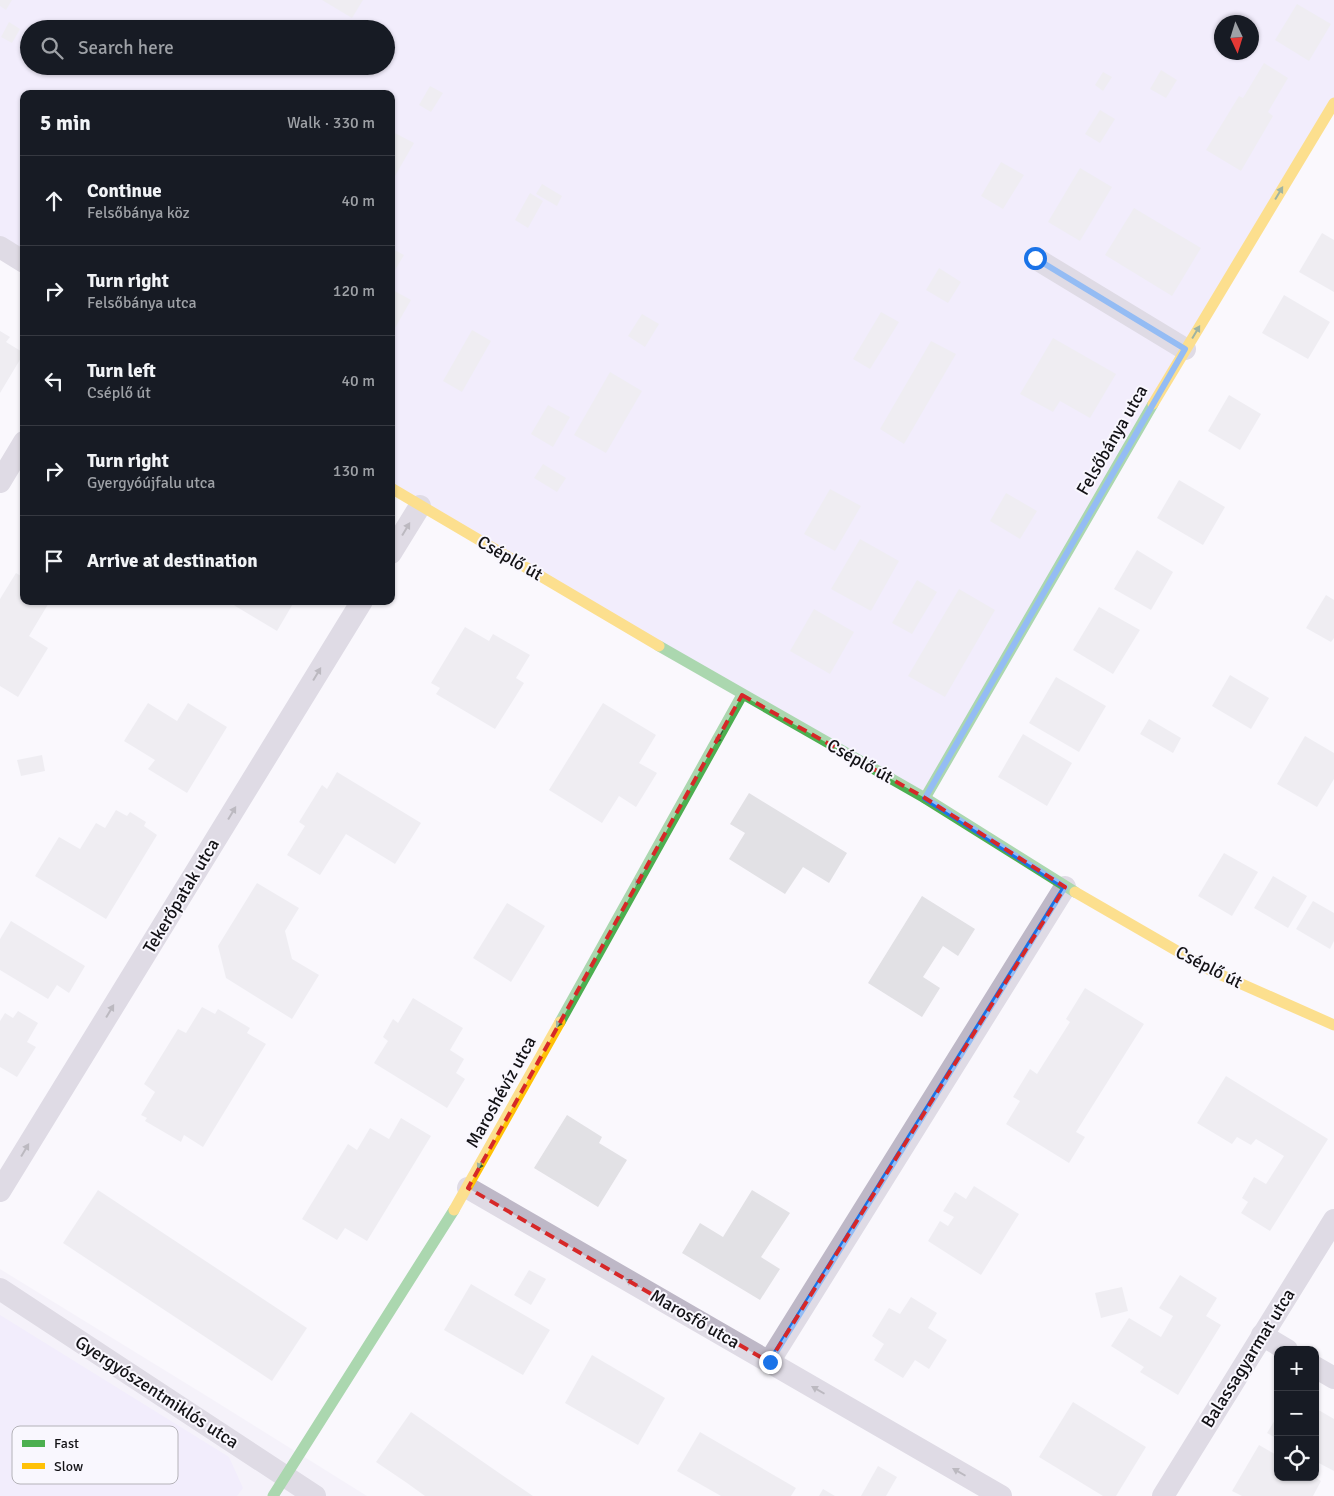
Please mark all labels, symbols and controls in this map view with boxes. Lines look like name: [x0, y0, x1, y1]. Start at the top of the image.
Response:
north arrow: [1214, 15, 1259, 60]
search box: [20, 20, 395, 75]
icon: search: [38, 34, 66, 62]
text: Search here: [78, 36, 174, 60]
text: 5 min: [40, 110, 91, 136]
text: Walk · 330 m: [287, 113, 375, 133]
text: Continue: [87, 179, 162, 203]
icon: ahead: [40, 187, 68, 215]
one-way arrow: [1275, 187, 1284, 200]
text: 40 m: [341, 191, 375, 211]
text: Felsőbánya köz: [87, 203, 190, 223]
route start: [1024, 247, 1047, 270]
text: Turn right: [87, 269, 169, 293]
icon: right: [40, 277, 68, 305]
text: 120 m: [333, 281, 375, 301]
text: Felsőbánya utca: [87, 293, 197, 313]
one-way arrow: [1191, 326, 1200, 339]
text: Turn left: [87, 359, 156, 383]
icon: left: [40, 367, 68, 395]
text: 40 m: [341, 371, 375, 391]
street label: Felsőbánya utca: [1072, 381, 1152, 499]
text: Cséplő út: [87, 383, 151, 403]
text: Turn right: [87, 449, 169, 473]
icon: right: [40, 457, 68, 485]
text: 130 m: [333, 461, 375, 481]
text: Gyergyóújfalu utca: [87, 473, 215, 493]
one-way arrow: [401, 523, 410, 536]
street label: Cséplő út: [473, 531, 547, 585]
icon: arrive: [40, 547, 68, 575]
text: Arrive at destination: [87, 549, 258, 573]
one-way arrow: [312, 668, 321, 681]
one-way arrow: [714, 731, 723, 744]
street label: Cséplő út: [823, 734, 897, 788]
one-way arrow: [227, 806, 236, 819]
street label: Tekerőpatak utca: [138, 835, 224, 957]
one-way arrow: [635, 873, 644, 886]
street label: Cséplő út: [1172, 941, 1246, 993]
one-way arrow: [106, 1005, 115, 1018]
one-way arrow: [556, 1015, 565, 1028]
street label: Maroshévíz utca: [461, 1032, 541, 1152]
one-way arrow: [21, 1143, 30, 1156]
one-way arrow: [477, 1157, 486, 1170]
one-way arrow: [625, 1278, 639, 1287]
street label: Marosfő utca: [646, 1284, 744, 1354]
street label: Balassagyarmat utca: [1196, 1284, 1300, 1432]
street label: Gyergyószentmiklós utca: [71, 1331, 243, 1453]
map controls: [1274, 1346, 1319, 1481]
button: +: [1274, 1346, 1319, 1391]
route end: [759, 1351, 782, 1374]
one-way arrow: [812, 1386, 825, 1395]
button: −: [1274, 1391, 1319, 1436]
legend: [12, 1426, 178, 1484]
text: Fast: [54, 1435, 79, 1452]
button: locate: [1274, 1436, 1319, 1481]
text: Slow: [54, 1458, 83, 1475]
one-way arrow: [952, 1467, 965, 1476]

